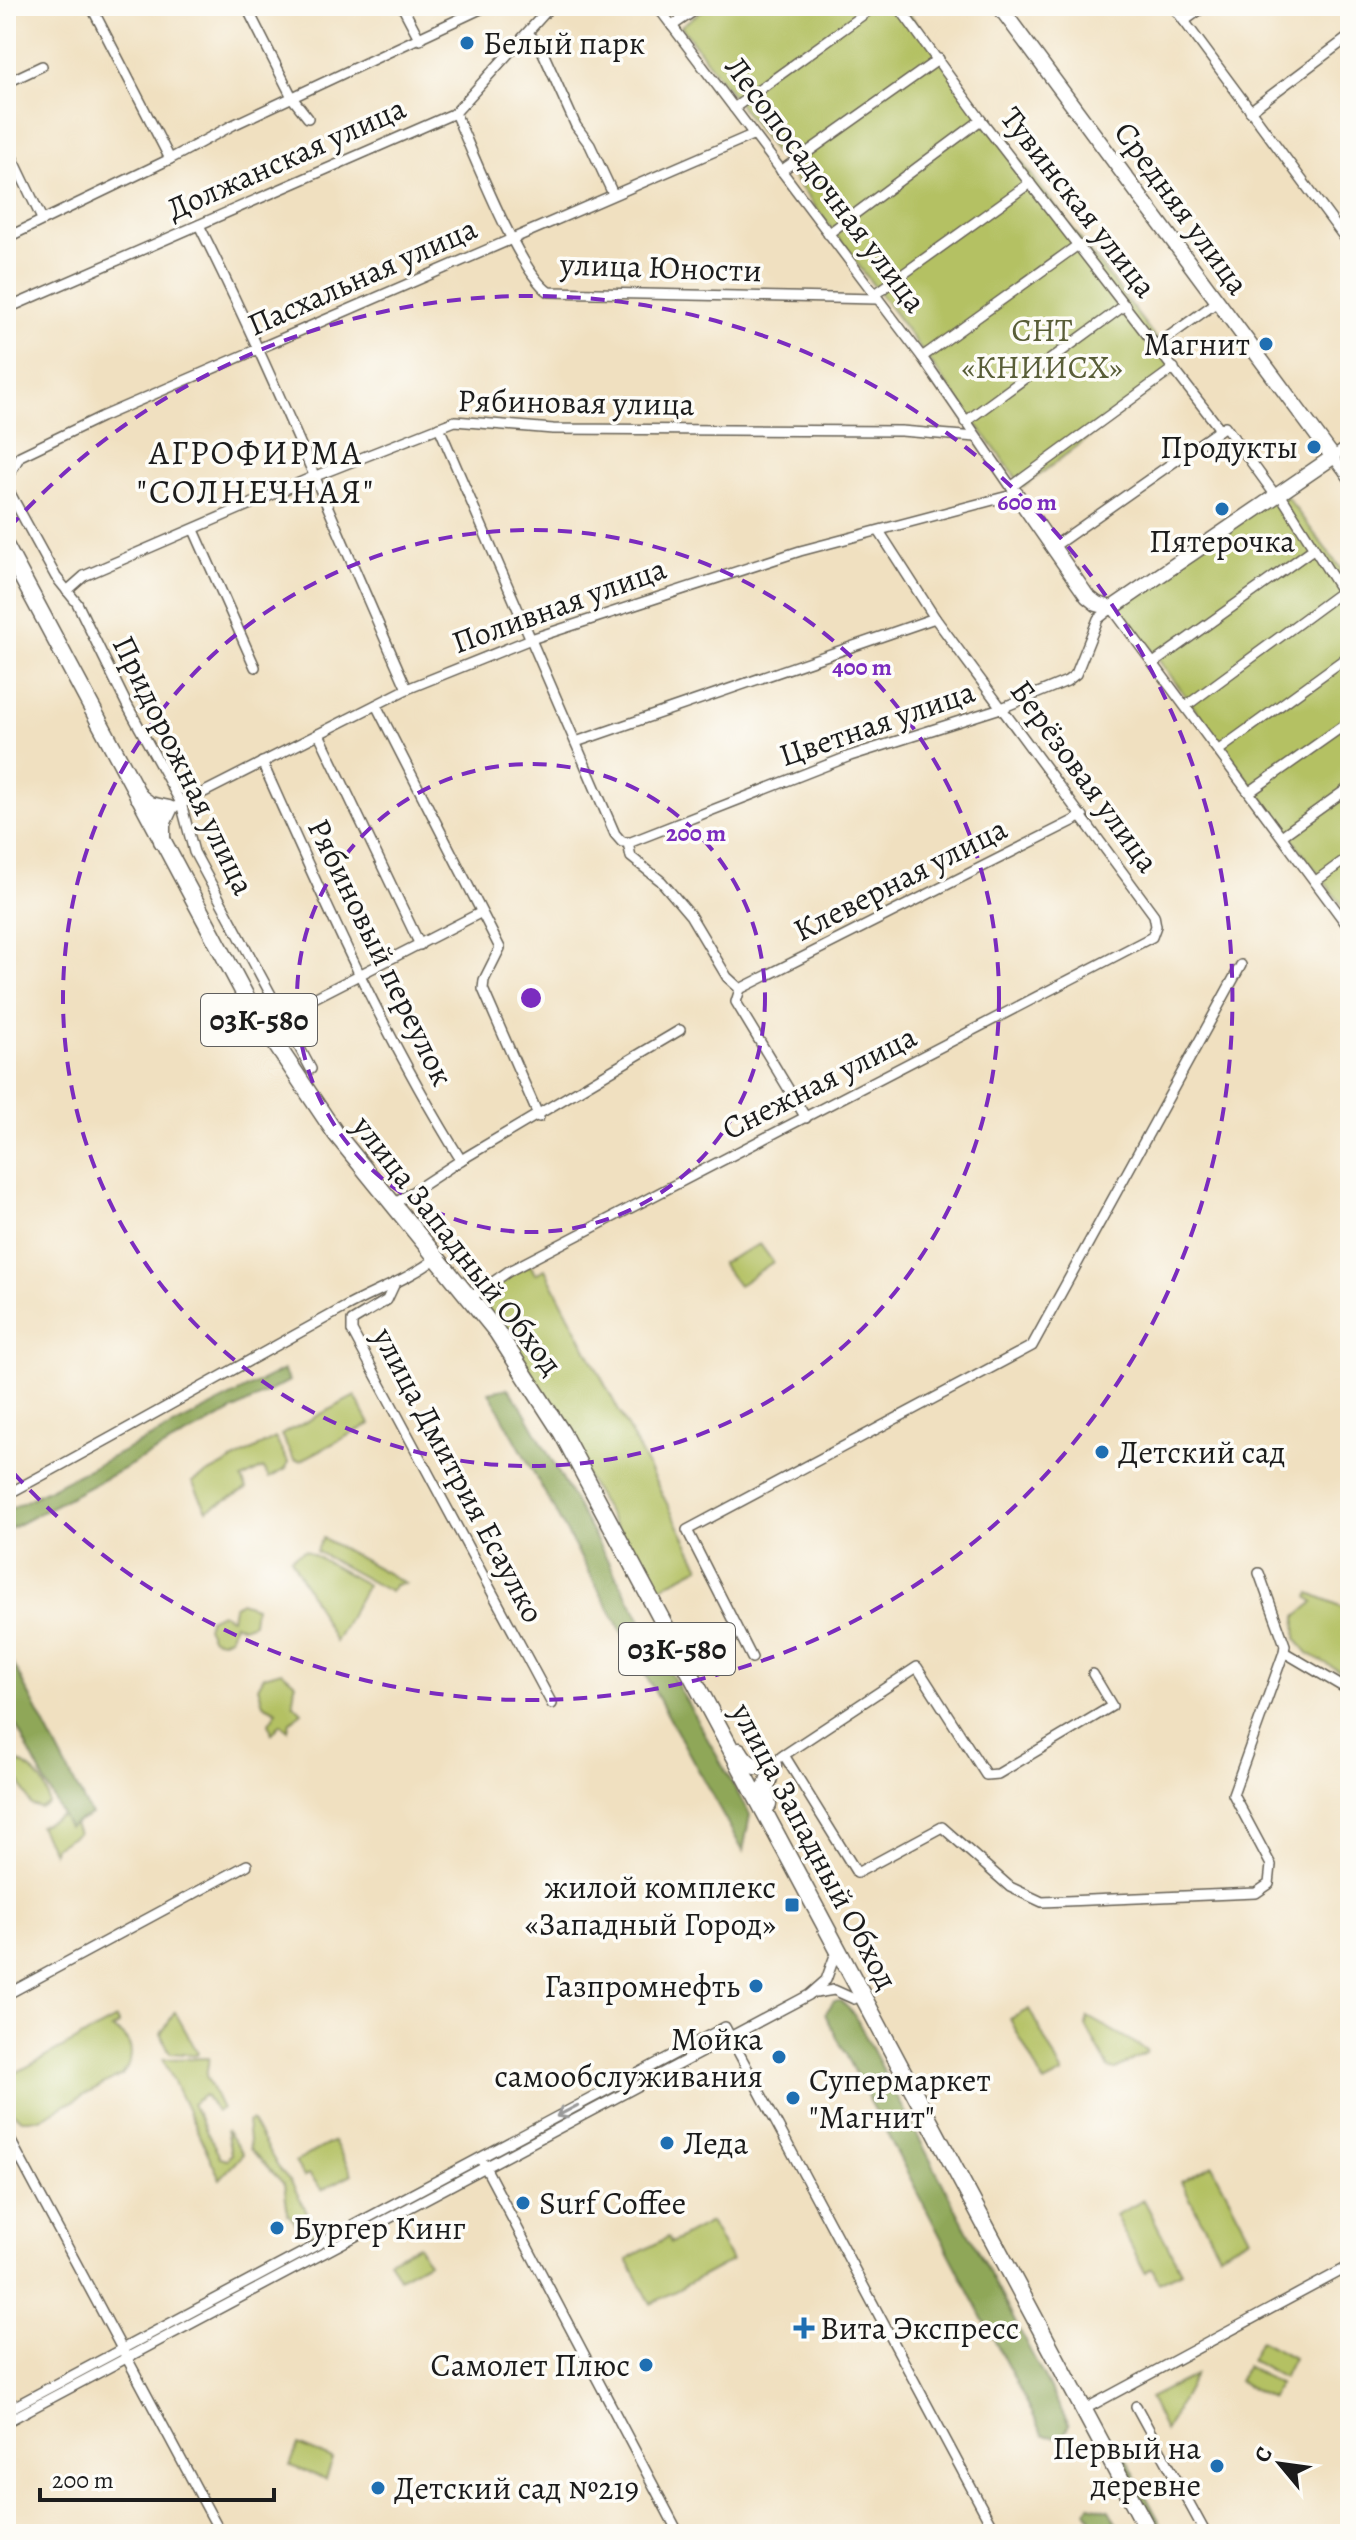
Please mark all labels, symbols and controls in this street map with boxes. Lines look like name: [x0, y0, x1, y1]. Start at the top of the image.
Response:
place label: Белый парк: [483, 21, 645, 65]
marker: Белый парк: [458, 34, 476, 52]
street label: Лесопосадочная улица: [715, 47, 937, 322]
street label: Должанская улица: [159, 85, 413, 230]
street label: Тувинская улица: [991, 97, 1168, 307]
street label: Средняя улица: [1104, 112, 1260, 304]
street label: Пасхальная улица: [240, 206, 484, 346]
street label: улица Юности: [558, 241, 763, 293]
park label: СНТ «КНИИСХ»: [961, 308, 1123, 389]
place label: Магнит: [1144, 322, 1250, 366]
marker: Магнит: [1257, 335, 1275, 353]
street label: Рябиновая улица: [457, 378, 695, 426]
place label: Продукты: [1160, 425, 1298, 469]
district label: АГРОФИРМА "СОЛНЕЧНАЯ": [137, 429, 375, 515]
marker: Продукты: [1305, 438, 1323, 456]
text: 600 m: [997, 486, 1057, 518]
marker: Пятерочка: [1213, 500, 1231, 518]
place label: Пятерочка: [1149, 519, 1295, 563]
street label: Поливная улица: [446, 546, 672, 664]
street label: Придорожная улица: [102, 628, 266, 902]
text: 400 m: [832, 651, 892, 683]
street label: Цветная улица: [774, 669, 981, 777]
street label: Берёзовая улица: [1000, 671, 1170, 882]
street label: Клеверная улица: [786, 806, 1015, 952]
street label: Рябиновый переулок: [297, 811, 465, 1093]
text: 200 m: [666, 817, 726, 849]
centre of rings: [517, 984, 545, 1012]
road number: 03К-580: [201, 994, 317, 1046]
street label: Снежная улица: [714, 1014, 924, 1150]
street label: улица Западный Обход: [342, 1105, 573, 1384]
street label: улица Дмитрия Есаулко: [362, 1319, 556, 1630]
place label: Детский сад: [1118, 1430, 1286, 1474]
marker: Детский сад: [1093, 1443, 1111, 1461]
road number: 03К-580: [619, 1623, 735, 1675]
street label: улица Западный Обход: [720, 1694, 909, 1997]
place label: жилой комплекс «Западный Город»: [525, 1865, 776, 1946]
marker: жилой комплекс «Западный Город»: [783, 1896, 801, 1914]
place label: Газпромнефть: [544, 1964, 740, 2008]
marker: Газпромнефть: [747, 1977, 765, 1995]
place label: Мойка самообслуживания: [494, 2017, 763, 2098]
marker: Мойка самообслуживания: [770, 2048, 788, 2066]
place label: Супермаркет "Магнит": [809, 2058, 991, 2139]
marker: Супермаркет "Магнит": [784, 2089, 802, 2107]
one-way arrow: [556, 2104, 580, 2120]
place label: Леда: [683, 2121, 748, 2165]
marker: Леда: [658, 2134, 676, 2152]
place label: Surf Coffee: [539, 2181, 686, 2225]
marker: Surf Coffee: [514, 2194, 532, 2212]
place label: Бургер Кинг: [293, 2206, 466, 2250]
marker: Бургер Кинг: [268, 2219, 286, 2237]
place label: Вита Экспресс: [820, 2306, 1019, 2350]
marker: Вита Экспресс: [795, 2319, 813, 2337]
place label: Самолет Плюс: [431, 2343, 630, 2387]
marker: Самолет Плюс: [637, 2356, 655, 2374]
north arrow: [1240, 2424, 1320, 2504]
place label: Первый на деревне: [1052, 2426, 1201, 2507]
text: С: [1247, 2442, 1280, 2468]
scale bar: [40, 2452, 274, 2502]
marker: Первый на деревне: [1208, 2457, 1226, 2475]
text: 200 m: [52, 2464, 114, 2496]
place label: Детский сад №219: [394, 2466, 639, 2510]
marker: Детский сад №219: [369, 2479, 387, 2497]

